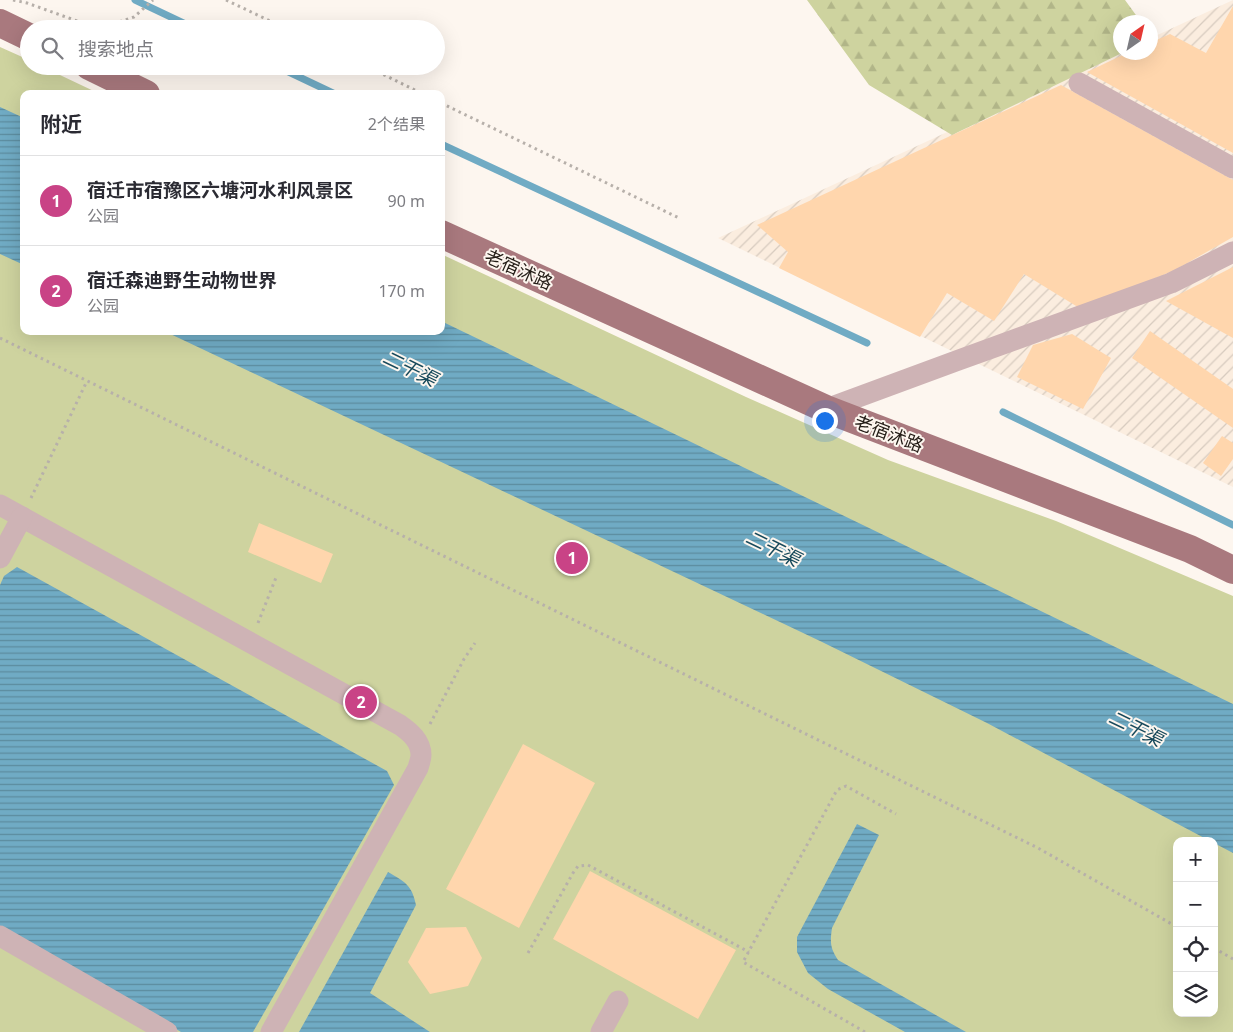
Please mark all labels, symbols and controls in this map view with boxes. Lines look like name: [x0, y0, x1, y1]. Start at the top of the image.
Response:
north arrow: [1113, 15, 1158, 60]
search box: [20, 20, 445, 75]
icon: search: [38, 34, 66, 62]
text: 搜索地点: [78, 36, 154, 62]
text: 附近: [40, 110, 82, 138]
text: 2个结果: [368, 113, 425, 135]
text: 宿迁市宿豫区六塘河水利风景区: [87, 177, 353, 203]
text: 1: [51, 190, 61, 212]
text: 90 m: [388, 190, 425, 212]
text: 公园: [87, 205, 119, 227]
street label: 老宿沭路: [481, 243, 557, 295]
text: 宿迁森迪野生动物世界: [87, 267, 277, 293]
text: 2: [51, 280, 61, 302]
text: 170 m: [378, 280, 425, 302]
text: 公园: [87, 295, 119, 317]
water label: 二干渠: [379, 344, 444, 393]
your location: [812, 408, 838, 434]
street label: 老宿沭路: [851, 409, 927, 457]
water label: 二干渠: [742, 524, 807, 573]
pin: 1: [556, 539, 588, 577]
pin: 2: [345, 683, 377, 721]
water label: 二干渠: [1105, 704, 1170, 753]
map controls: [1173, 837, 1218, 1017]
button: +: [1173, 837, 1218, 882]
button: −: [1173, 882, 1218, 927]
button: locate: [1173, 927, 1218, 972]
button: layers: [1173, 972, 1218, 1017]

